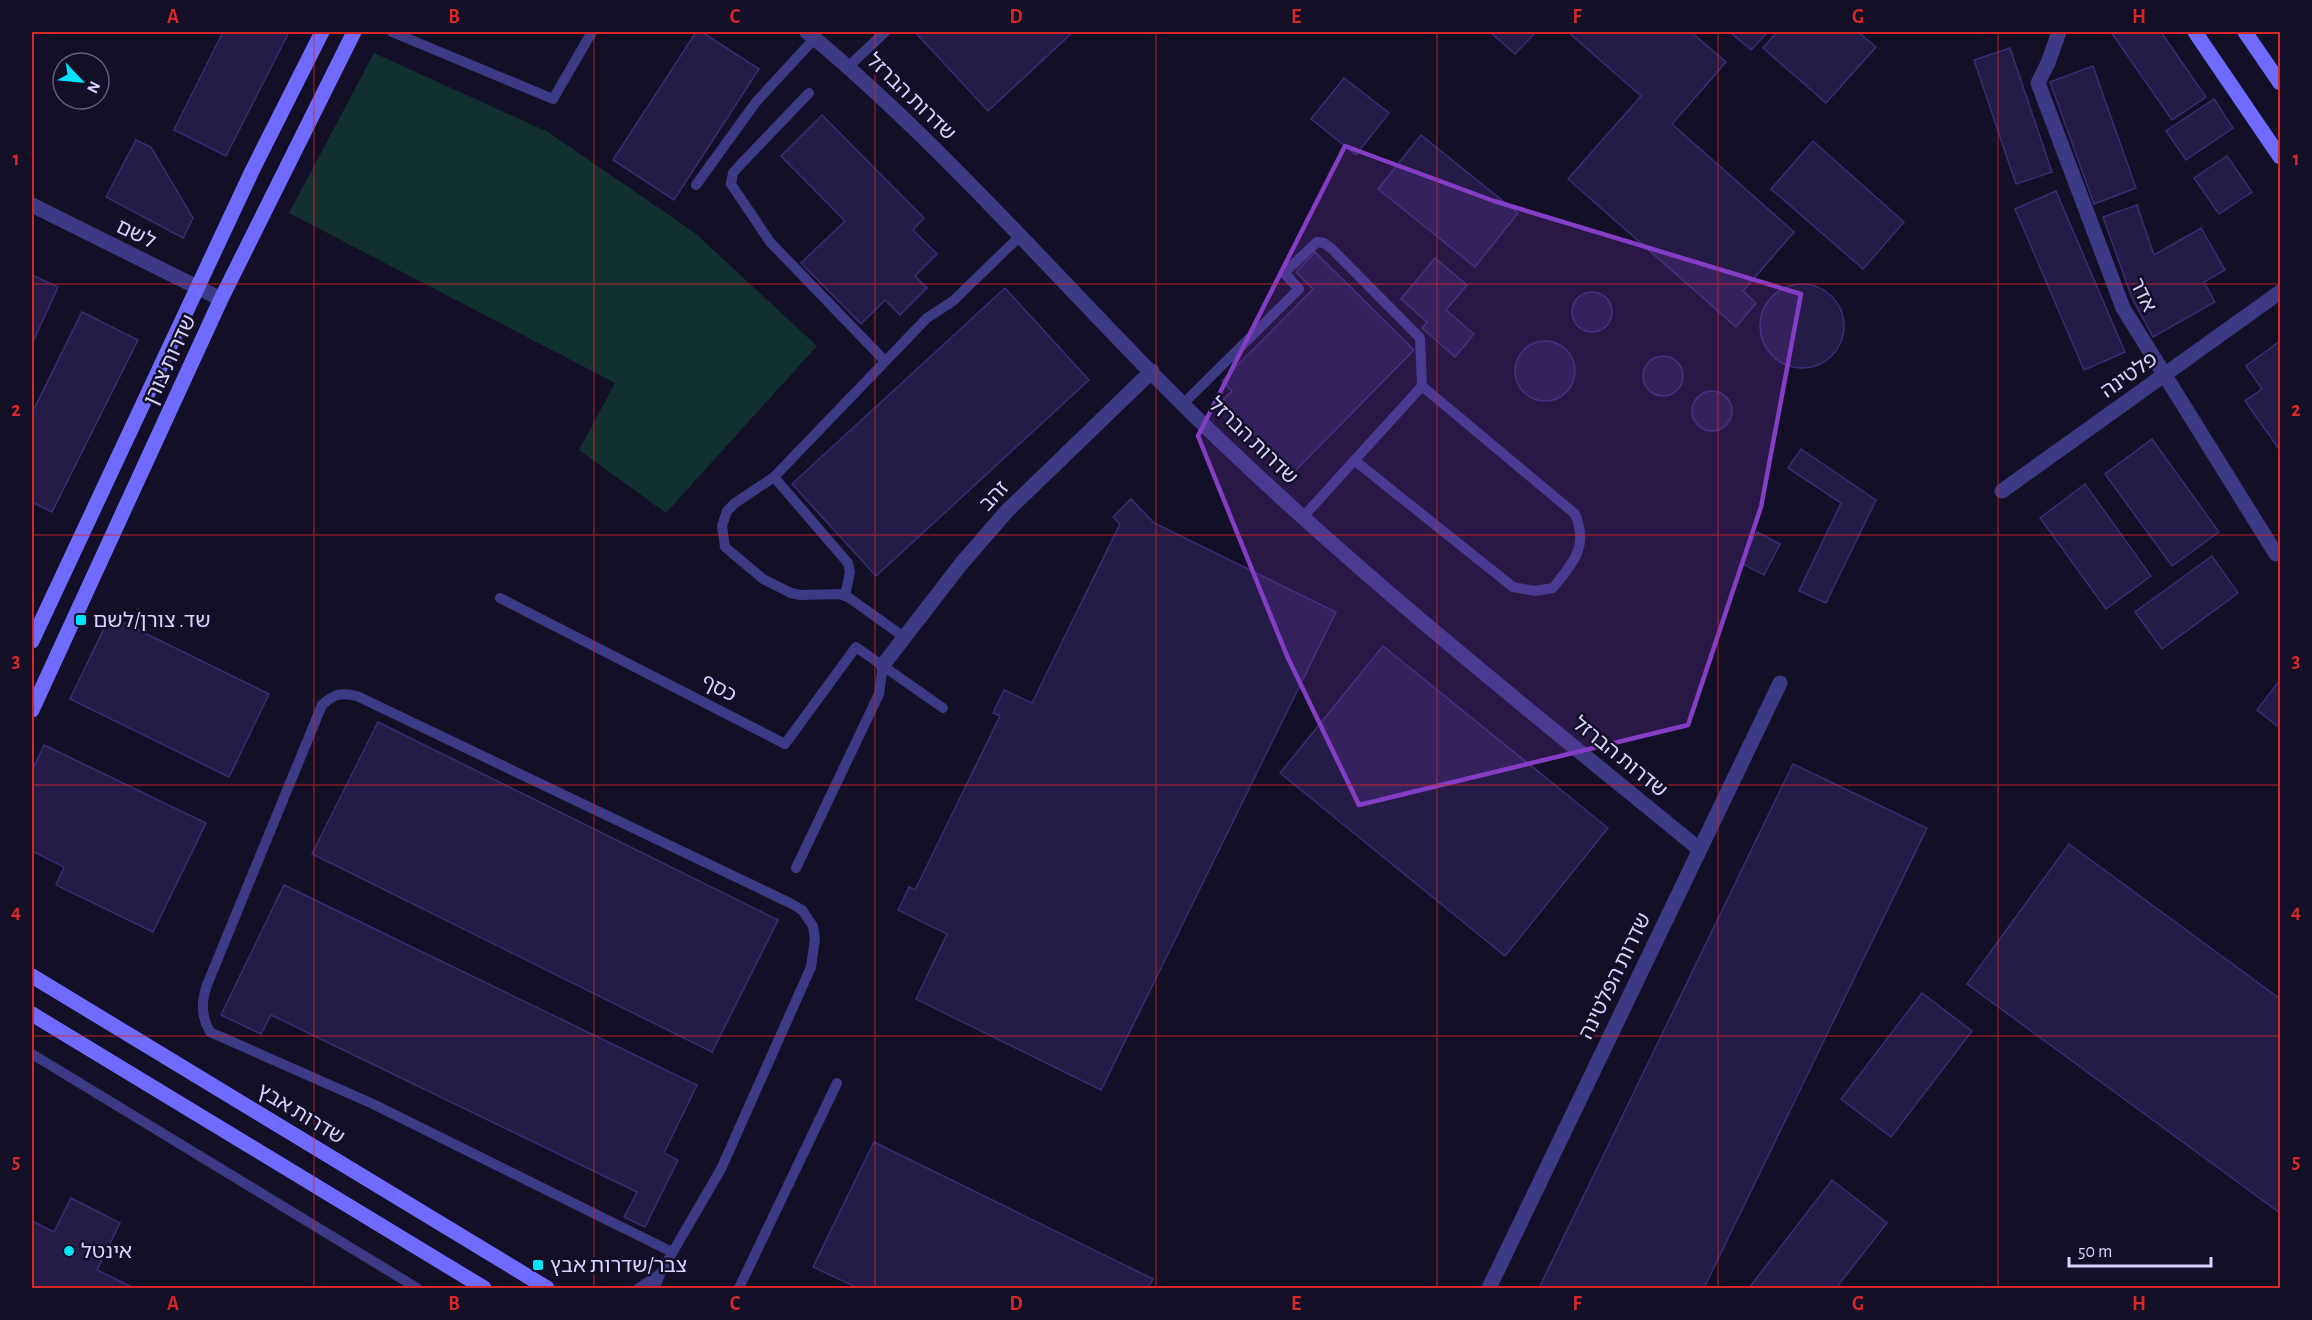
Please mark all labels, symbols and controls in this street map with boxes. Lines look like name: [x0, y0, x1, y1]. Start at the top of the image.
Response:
text: A: [167, 7, 179, 27]
text: B: [448, 7, 460, 27]
text: C: [730, 7, 741, 27]
text: D: [1009, 7, 1023, 27]
text: E: [1291, 7, 1301, 27]
text: F: [1572, 7, 1582, 27]
text: G: [1852, 7, 1864, 27]
text: H: [2132, 7, 2146, 27]
street label: שדרות הברזל: [862, 50, 960, 144]
north arrow: [51, 51, 111, 111]
text: N: [84, 79, 103, 96]
text: 1: [12, 149, 20, 169]
text: 1: [2292, 149, 2300, 169]
street label: לשם: [113, 216, 159, 252]
street label: אדר: [2126, 275, 2160, 315]
street label: שדרות צורן: [140, 312, 200, 408]
street label: פלטינה: [2097, 348, 2161, 402]
street label: שדרות הברזל: [1204, 394, 1302, 488]
text: 2: [11, 400, 21, 420]
text: 2: [2291, 400, 2301, 420]
street label: זהב: [975, 477, 1013, 515]
place label: שד. צורן/לשם: [93, 610, 211, 631]
marker: שד. צורן/לשם: [74, 613, 88, 627]
text: 3: [12, 651, 20, 671]
text: 3: [2292, 651, 2300, 671]
street label: כסף: [698, 670, 740, 706]
street label: שדרות הברזל: [1569, 713, 1671, 801]
text: 4: [11, 902, 21, 922]
text: 4: [2291, 902, 2301, 922]
street label: שדרות הפלטינה: [1575, 909, 1655, 1043]
street label: שדרות אבץ: [254, 1080, 348, 1148]
text: 5: [12, 1152, 20, 1172]
text: 5: [2292, 1152, 2300, 1172]
scale bar: [2069, 1230, 2212, 1268]
place label: אינטל: [81, 1241, 132, 1262]
text: 50 m: [2078, 1243, 2112, 1261]
marker: אינטל: [62, 1244, 76, 1258]
place label: צבר/שדרות אבץ: [550, 1255, 687, 1276]
marker: צבר/שדרות אבץ: [531, 1258, 545, 1272]
text: A: [167, 1294, 179, 1314]
text: B: [448, 1294, 460, 1314]
text: C: [730, 1294, 741, 1314]
text: D: [1009, 1294, 1023, 1314]
text: E: [1291, 1294, 1301, 1314]
text: F: [1572, 1294, 1582, 1314]
text: G: [1852, 1294, 1864, 1314]
text: H: [2132, 1294, 2146, 1314]

